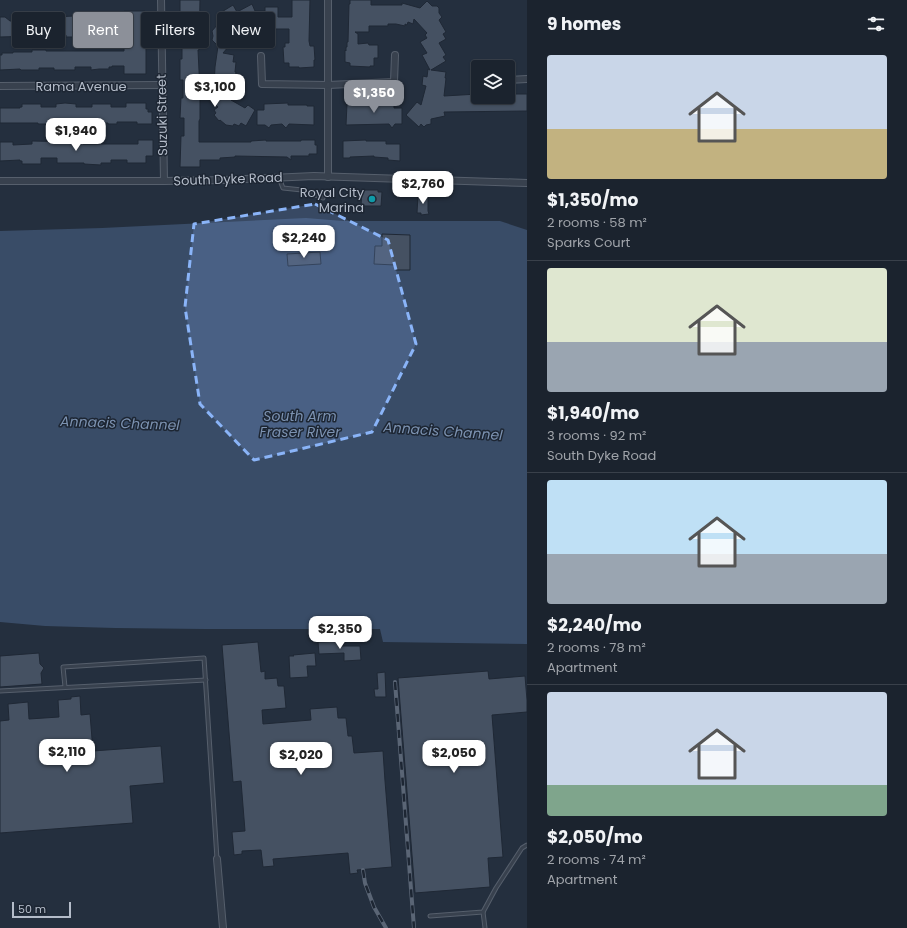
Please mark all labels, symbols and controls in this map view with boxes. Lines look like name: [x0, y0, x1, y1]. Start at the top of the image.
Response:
chip: Buy: [12, 12, 65, 48]
chip: Rent: [73, 12, 133, 48]
chip: Filters: [141, 12, 209, 48]
chip: New: [217, 12, 275, 48]
text: 9 homes: [547, 12, 621, 36]
icon: filters: [865, 13, 887, 35]
map controls: [471, 60, 515, 104]
button: layers: [471, 60, 515, 104]
street label: Suzuki Street: [152, 74, 172, 156]
pin: $3,100: [182, 74, 248, 108]
street label: Rama Avenue: [35, 77, 127, 96]
text: $3,100: [194, 77, 236, 96]
pin: $1,350: [341, 80, 407, 114]
icon: home: [681, 81, 753, 153]
text: $1,350: [353, 83, 395, 102]
pin: $1,940: [43, 118, 109, 152]
text: $1,940: [55, 121, 97, 140]
street label: South Dyke Road: [173, 168, 283, 190]
pin: $2,760: [390, 171, 456, 205]
text: $2,760: [401, 174, 445, 193]
place label: Royal City Marina: [300, 183, 365, 217]
text: $1,350/mo: [547, 188, 638, 212]
marker: Royal City Marina: [367, 194, 377, 204]
text: 2 rooms · 58 m²: [547, 213, 647, 232]
pin: $2,240: [271, 225, 337, 259]
text: $2,240: [282, 228, 326, 247]
text: Sparks Court: [547, 233, 630, 252]
icon: home: [681, 294, 753, 366]
text: $1,940/mo: [547, 401, 639, 425]
water label: South Arm Fraser River: [260, 406, 341, 442]
water label: Annacis Channel: [59, 411, 181, 435]
water label: Annacis Channel: [382, 417, 504, 445]
text: 3 rooms · 92 m²: [547, 426, 646, 445]
text: South Dyke Road: [547, 446, 656, 465]
icon: home: [681, 506, 753, 578]
text: $2,240/mo: [547, 613, 642, 637]
pin: $2,350: [307, 616, 373, 650]
text: $2,350: [318, 619, 362, 638]
text: 2 rooms · 78 m²: [547, 638, 646, 657]
text: Apartment: [547, 658, 617, 677]
icon: home: [681, 718, 753, 790]
pin: $2,110: [34, 739, 100, 773]
pin: $2,050: [421, 740, 487, 774]
text: $2,110: [48, 742, 86, 761]
pin: $2,020: [268, 742, 334, 776]
text: $2,050: [431, 743, 477, 762]
text: $2,020: [279, 745, 323, 764]
text: $2,050/mo: [547, 825, 643, 849]
text: 2 rooms · 74 m²: [547, 850, 646, 869]
text: Apartment: [547, 870, 617, 889]
scale bar: [12, 900, 71, 919]
text: 50 m: [18, 901, 46, 917]

